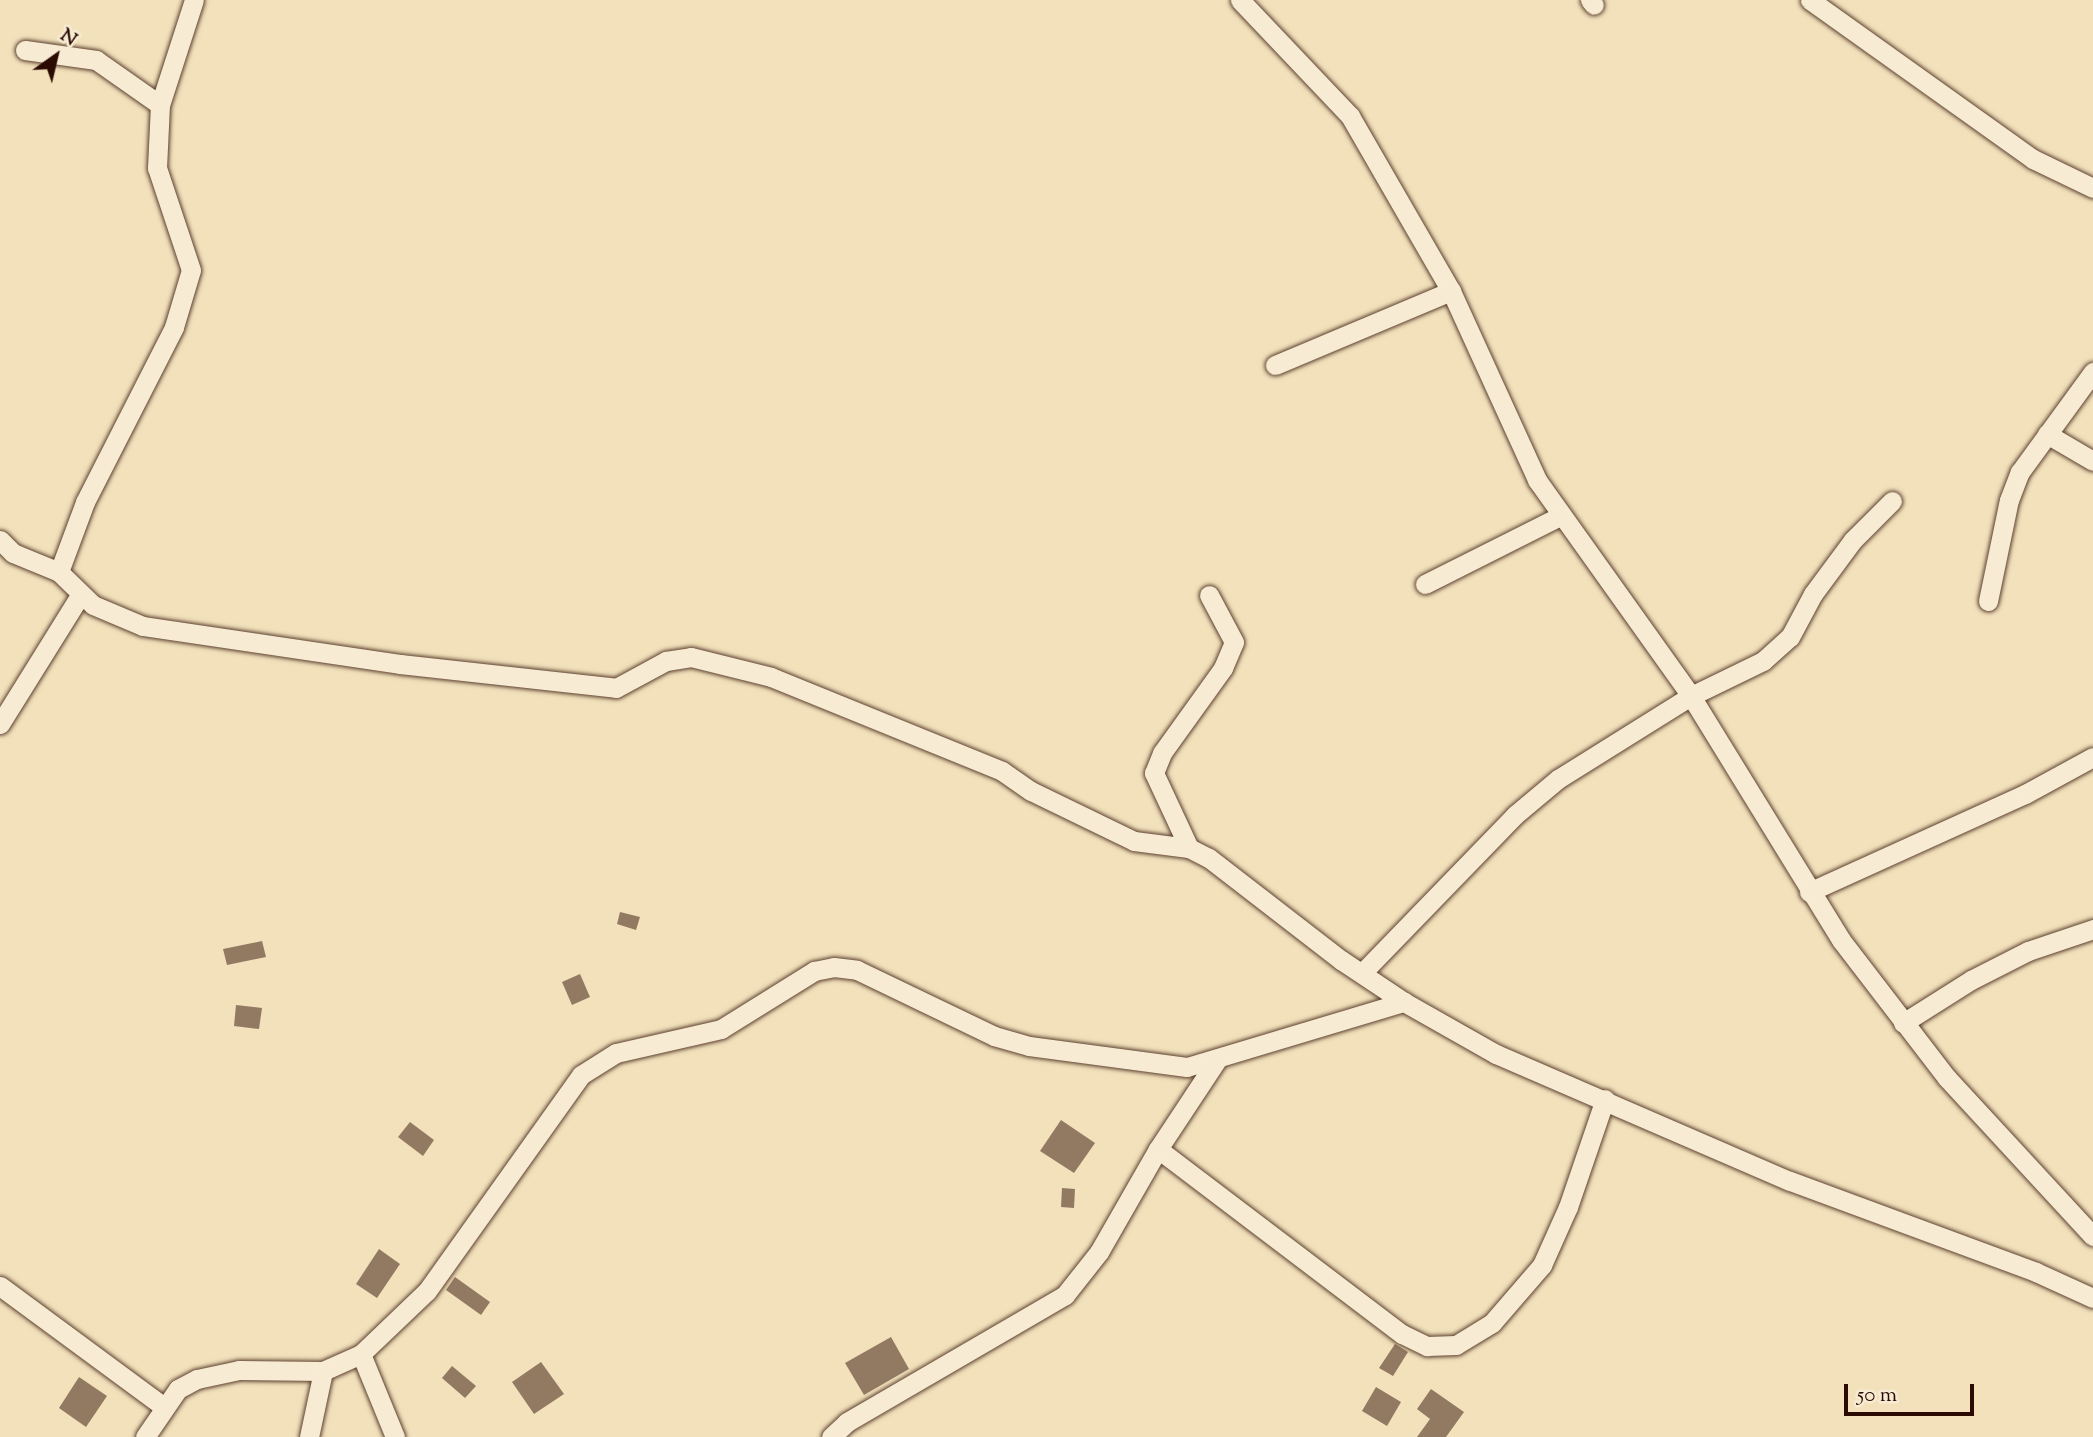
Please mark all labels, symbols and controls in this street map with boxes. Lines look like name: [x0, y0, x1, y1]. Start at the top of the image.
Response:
north arrow: [21, 21, 91, 91]
text: N: [54, 23, 82, 54]
scale bar: [1848, 1370, 1978, 1414]
text: 50 m: [1857, 1381, 1897, 1411]

